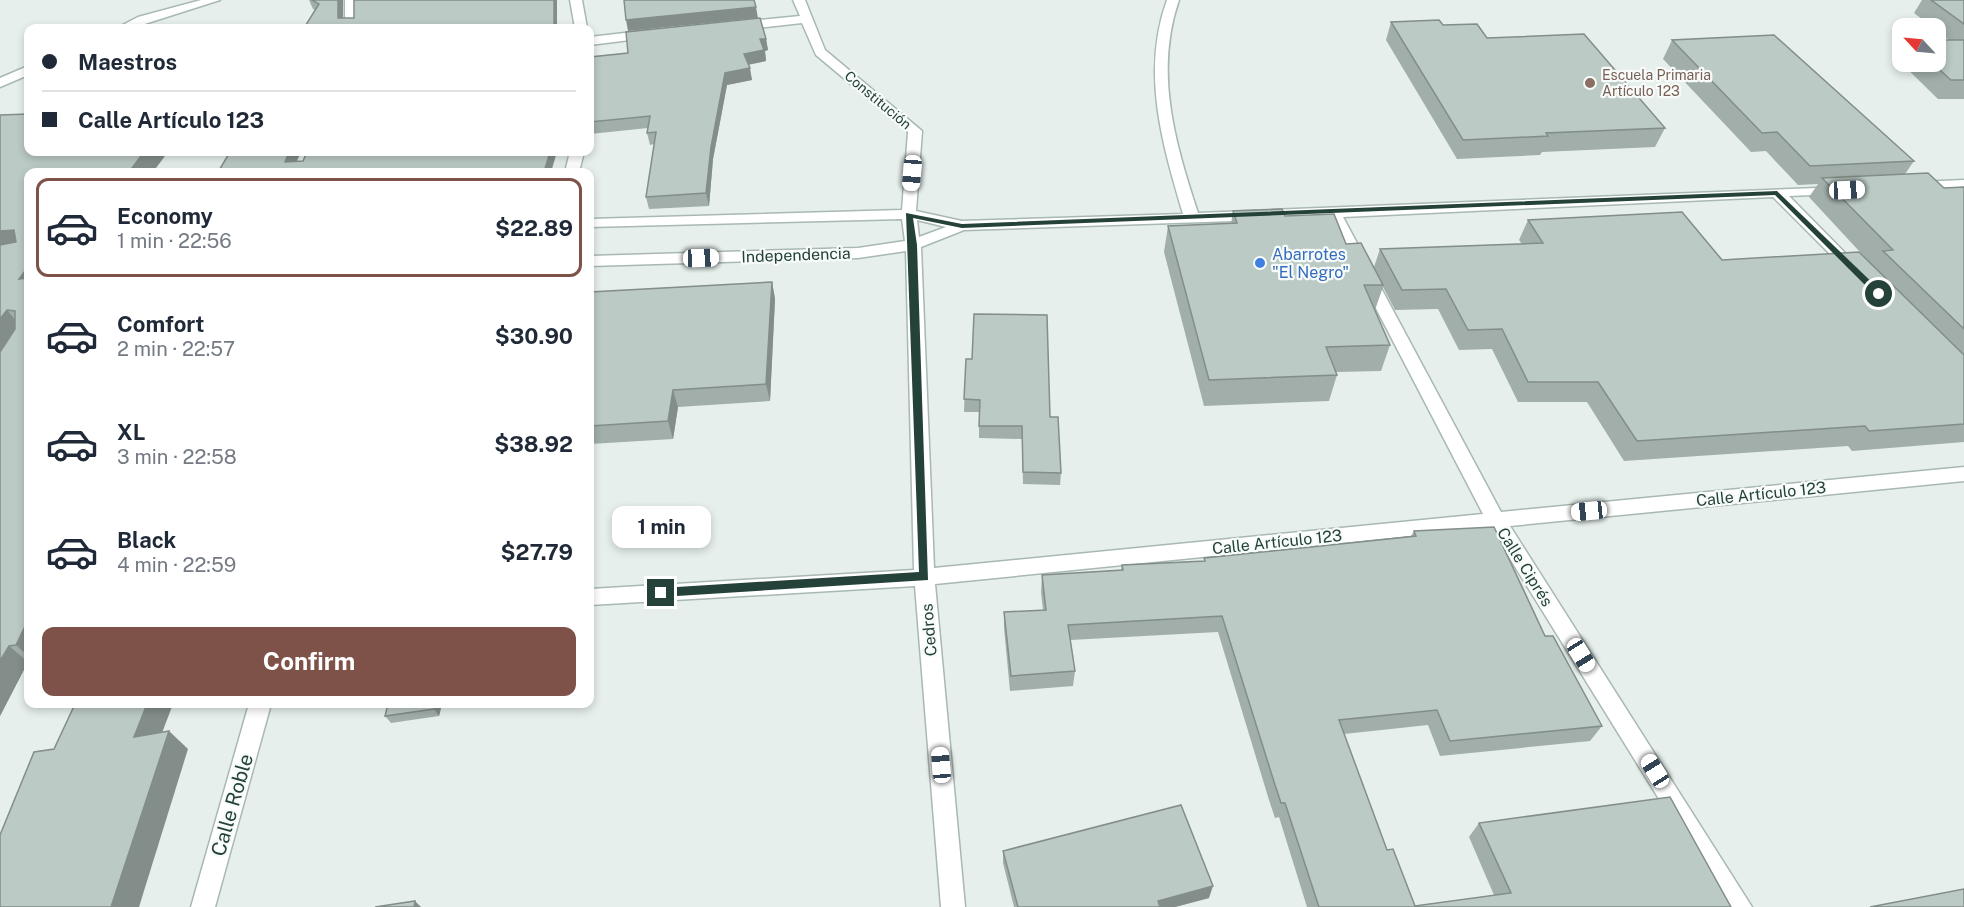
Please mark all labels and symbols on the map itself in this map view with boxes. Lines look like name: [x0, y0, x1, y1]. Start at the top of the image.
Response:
north arrow: [1892, 18, 1946, 72]
place label: Escuela Primaria Artículo 123: [1602, 67, 1711, 99]
street label: Constitución: [842, 68, 914, 132]
marker: Escuela Primaria Artículo 123: [1583, 76, 1597, 90]
car: [901, 154, 923, 192]
car: [1829, 180, 1865, 200]
street label: Independencia: [741, 244, 851, 266]
place label: Abarrotes "El Negro": [1272, 245, 1349, 282]
car: [683, 248, 719, 268]
marker: Abarrotes "El Negro": [1253, 256, 1267, 270]
route start: [1865, 280, 1892, 307]
street label: Calle Artículo 123: [1695, 478, 1827, 510]
car: [1570, 500, 1608, 522]
callout: 1 min: [612, 506, 710, 548]
street label: Calle Ciprés: [1493, 524, 1557, 610]
street label: Calle Artículo 123: [1211, 526, 1343, 558]
route end: [647, 579, 674, 606]
street label: Cedros: [917, 603, 941, 657]
car: [1564, 635, 1598, 675]
car: [930, 746, 952, 784]
street label: Calle Roble: [206, 751, 258, 859]
car: [1638, 751, 1672, 791]

